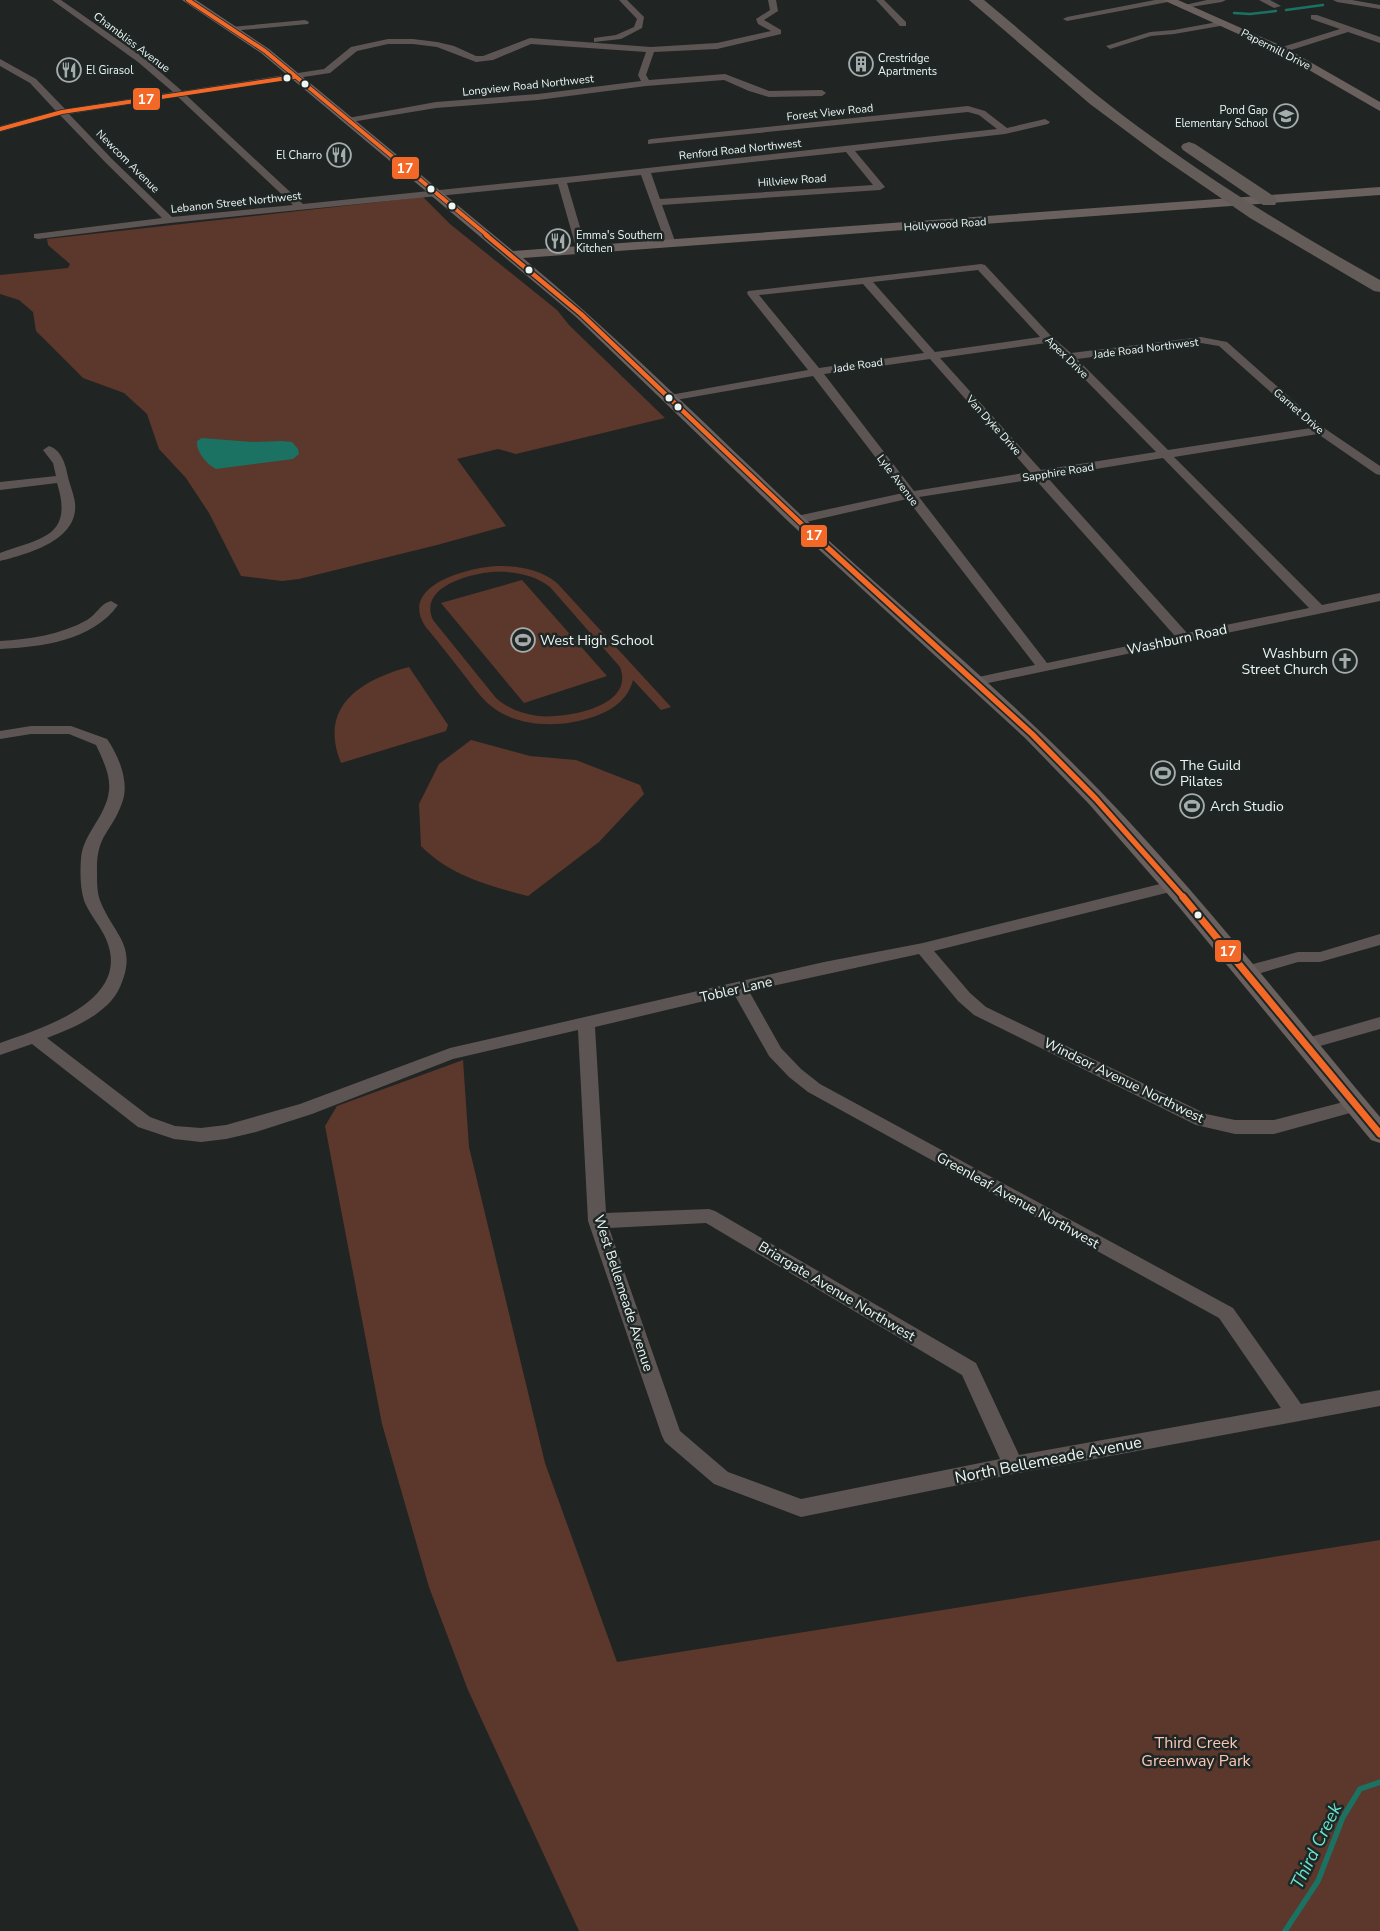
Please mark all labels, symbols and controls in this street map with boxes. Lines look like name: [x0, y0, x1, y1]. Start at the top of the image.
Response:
street label: Chambliss Avenue: [90, 9, 173, 76]
street label: Papermill Drive: [1238, 25, 1313, 73]
building icon: Crestridge Apartments: [848, 51, 874, 77]
place label: Crestridge Apartments: [878, 51, 937, 79]
restaurant icon: El Girasol: [56, 57, 82, 83]
place label: El Girasol: [86, 63, 134, 78]
street label: Longview Road Northwest: [462, 71, 595, 100]
unlabelled marker: [282, 73, 292, 83]
unlabelled marker: [300, 79, 310, 89]
line badge: 17: [132, 87, 161, 111]
text: 17: [138, 90, 154, 109]
street label: Forest View Road: [786, 100, 874, 125]
place label: Pond Gap Elementary School: [1175, 103, 1269, 131]
school or university icon: Pond Gap Elementary School: [1273, 103, 1299, 129]
street label: Newcom Avenue: [93, 126, 163, 196]
street label: Renford Road Northwest: [678, 136, 802, 163]
restaurant icon: El Charro: [326, 142, 352, 168]
place label: El Charro: [276, 148, 322, 163]
line badge: 17: [391, 156, 420, 180]
text: 17: [397, 159, 413, 178]
street label: Hillview Road: [757, 171, 827, 190]
unlabelled marker: [426, 184, 436, 194]
street label: Lebanon Street Northwest: [170, 188, 302, 217]
unlabelled marker: [447, 201, 457, 211]
street label: Hollywood Road: [903, 214, 987, 235]
restaurant icon: Emma's Southern Kitchen: [545, 228, 571, 254]
place label: Emma's Southern Kitchen: [576, 228, 663, 256]
unlabelled marker: [524, 265, 534, 275]
street label: Apex Drive: [1042, 333, 1092, 382]
street label: Jade Road Northwest: [1092, 335, 1199, 362]
street label: Jade Road: [831, 355, 884, 377]
street label: Garnet Drive: [1270, 385, 1327, 438]
street label: Van Dyke Drive: [962, 391, 1025, 459]
unlabelled marker: [664, 393, 674, 403]
unlabelled marker: [673, 402, 683, 412]
street label: Lyle Avenue: [873, 452, 922, 509]
street label: Sapphire Road: [1021, 459, 1095, 486]
line badge: 17: [800, 524, 828, 548]
text: 17: [806, 526, 822, 545]
street label: Washburn Road: [1125, 620, 1229, 659]
sports icon: West High School: [510, 627, 536, 653]
place label: West High School: [540, 631, 654, 650]
place label: Washburn Street Church: [1242, 644, 1328, 679]
church icon: Washburn Street Church: [1332, 648, 1358, 674]
place label: The Guild Pilates: [1180, 756, 1241, 791]
sports icon: The Guild Pilates: [1150, 760, 1176, 786]
sports icon: Arch Studio: [1179, 793, 1205, 819]
place label: Arch Studio: [1210, 797, 1284, 816]
unlabelled marker: [1193, 910, 1203, 920]
line badge: 17: [1214, 939, 1242, 963]
text: 17: [1220, 942, 1236, 961]
street label: Tobler Lane: [698, 972, 774, 1007]
street label: Windsor Avenue Northwest: [1040, 1033, 1207, 1128]
street label: Greenleaf Avenue Northwest: [933, 1148, 1103, 1253]
street label: West Bellemeade Avenue: [589, 1212, 658, 1374]
street label: Briargate Avenue Northwest: [755, 1237, 919, 1346]
street label: North Bellemeade Avenue: [953, 1431, 1144, 1489]
park label: Third Creek Greenway Park: [1141, 1732, 1252, 1772]
water label: Third Creek: [1285, 1798, 1348, 1893]

